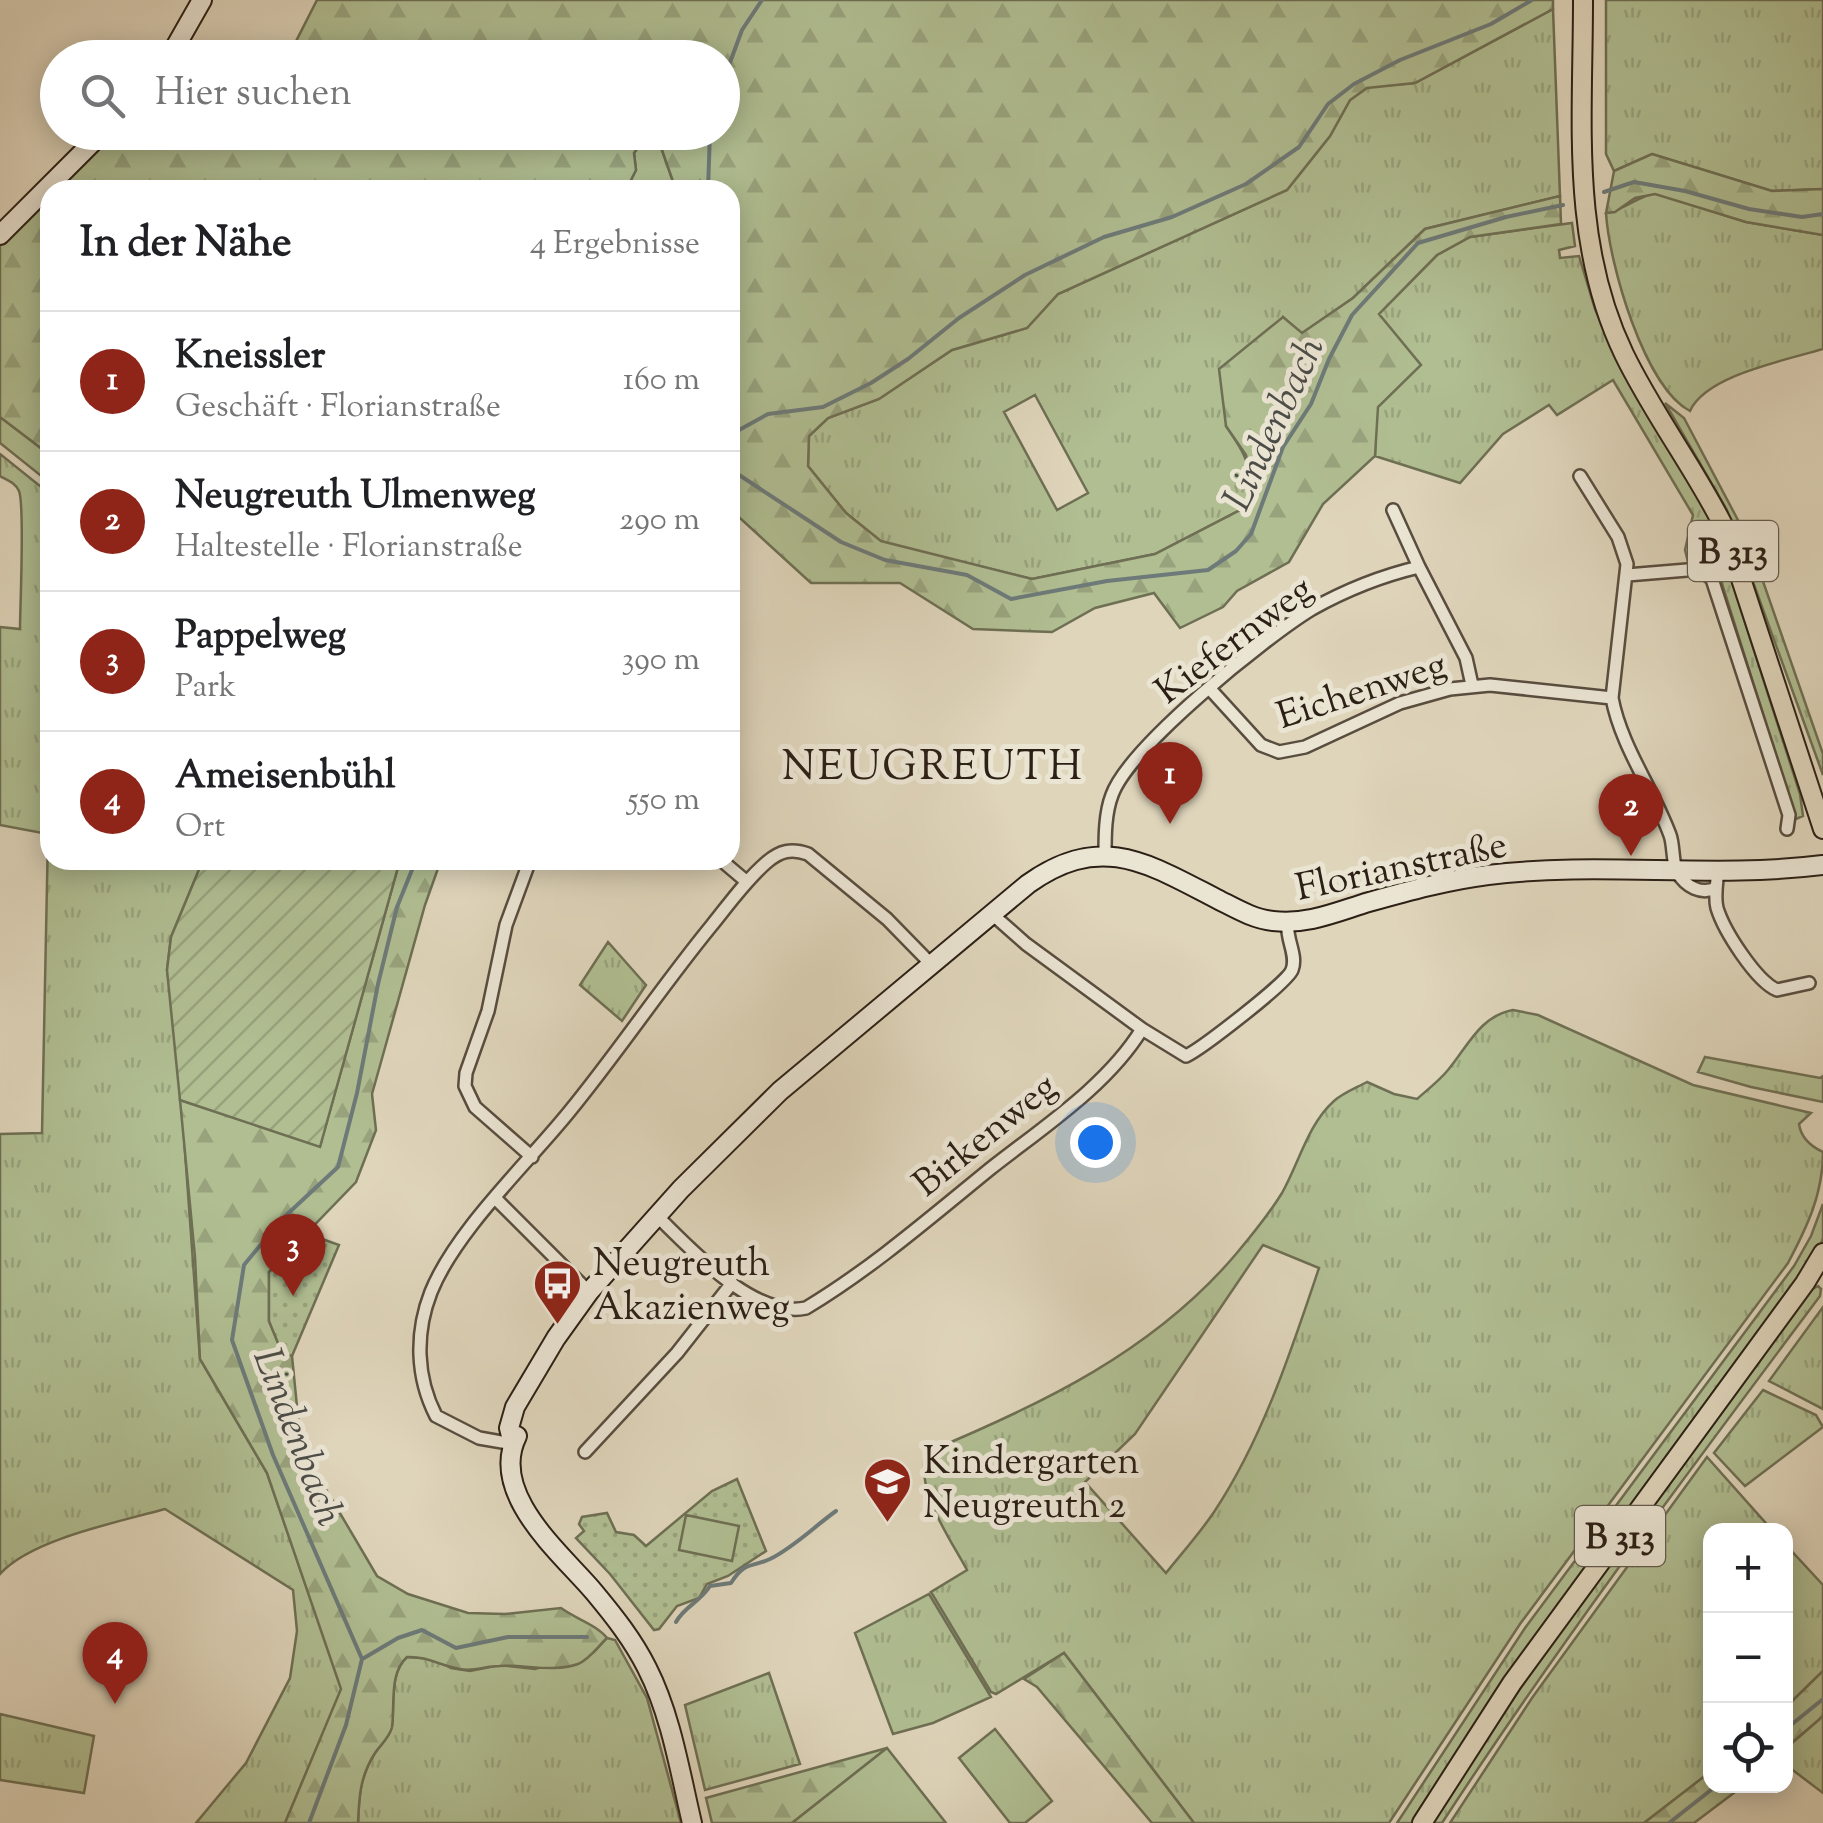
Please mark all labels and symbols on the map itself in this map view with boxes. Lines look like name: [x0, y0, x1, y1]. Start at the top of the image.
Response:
water label: Lindenbach: [1211, 328, 1341, 521]
road number: B 313: [1688, 521, 1778, 581]
street label: Kiefernweg: [1145, 565, 1326, 719]
street label: Eichenweg: [1271, 640, 1454, 746]
district label: NEUGREUTH: [782, 739, 1084, 799]
pin: 1: [1138, 742, 1202, 824]
pin: 2: [1598, 774, 1664, 856]
street label: Florianstraße: [1291, 820, 1512, 918]
street label: Birkenweg: [903, 1062, 1070, 1212]
your location: [1070, 1117, 1121, 1168]
pin: 3: [260, 1214, 326, 1296]
place label: Neugreuth Akazienweg: [593, 1239, 790, 1337]
bus stop icon: Neugreuth Akazienweg: [532, 1258, 584, 1326]
water label: Lindenbach: [236, 1341, 356, 1535]
place label: Kindergarten Neugreuth 2: [923, 1437, 1139, 1535]
school or university icon: Kindergarten Neugreuth 2: [862, 1456, 914, 1524]
road number: B 313: [1575, 1506, 1665, 1566]
pin: 4: [82, 1622, 148, 1704]

